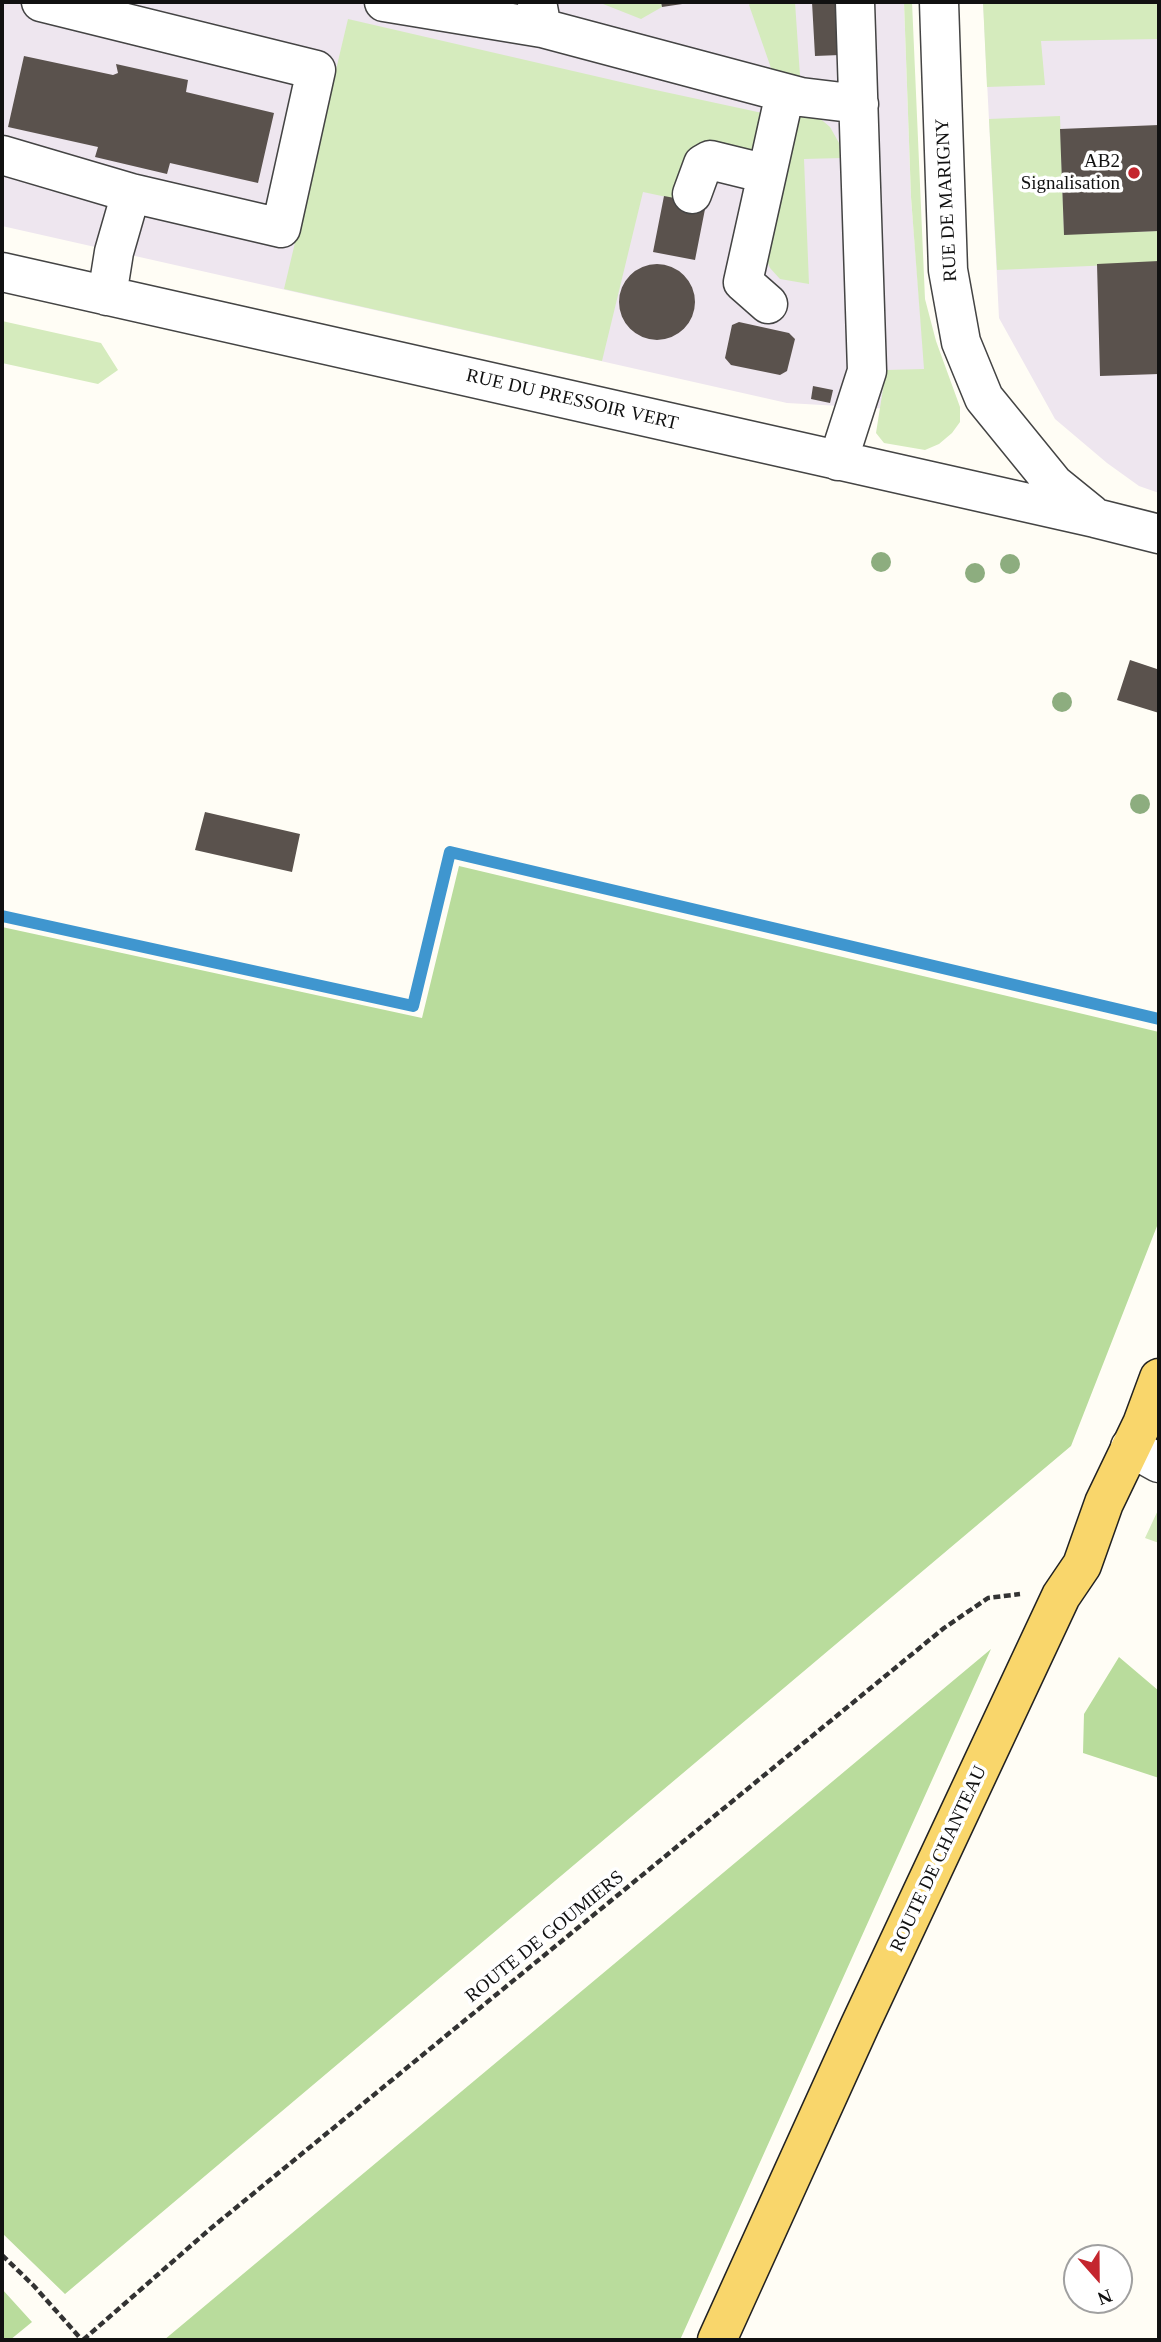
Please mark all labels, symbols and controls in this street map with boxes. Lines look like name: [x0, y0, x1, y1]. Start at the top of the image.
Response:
street label: RUE DE MARIGNY: [931, 118, 963, 282]
place label: AB2 Signalisation: [1021, 151, 1120, 195]
marker: AB2 Signalisation: [1126, 165, 1142, 181]
street label: RUE DU PRESSOIR VERT: [464, 365, 680, 435]
street label: ROUTE DE CHANTEAU: [886, 1762, 992, 1956]
street label: ROUTE DE GOUMIERS: [461, 1866, 629, 2008]
north arrow: [1063, 2244, 1133, 2314]
text: N: [1095, 2285, 1115, 2309]

